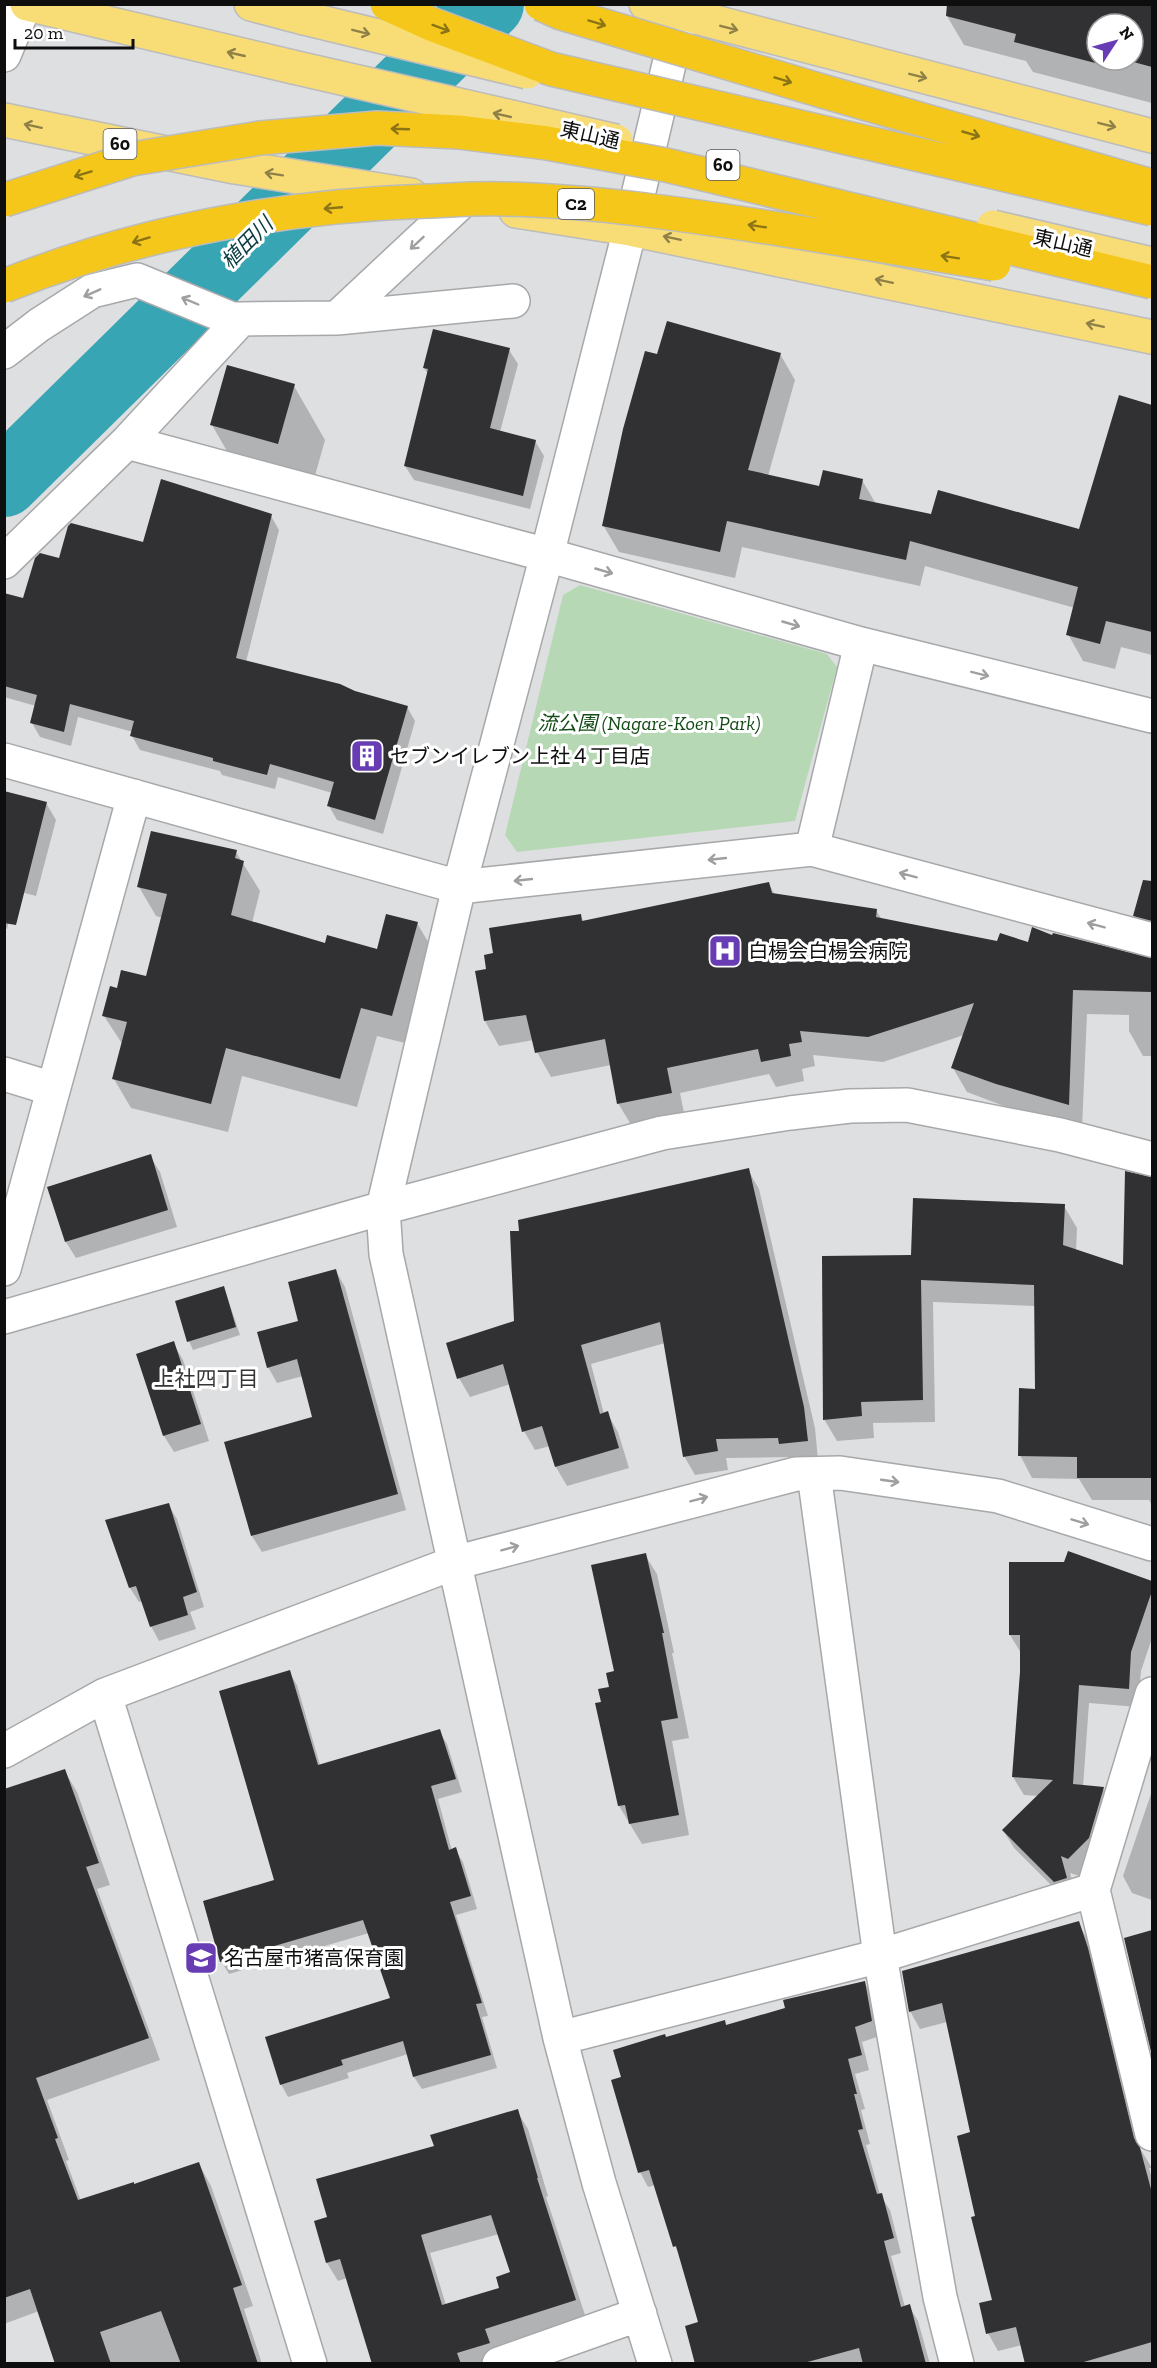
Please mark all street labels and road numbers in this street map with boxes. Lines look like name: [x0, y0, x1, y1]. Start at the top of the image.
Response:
street label: 東山通: [558, 117, 622, 153]
road number: 60: [104, 129, 136, 159]
road number: 60: [706, 150, 740, 180]
road number: C2: [558, 189, 594, 219]
street label: 東山通: [1031, 225, 1095, 261]

